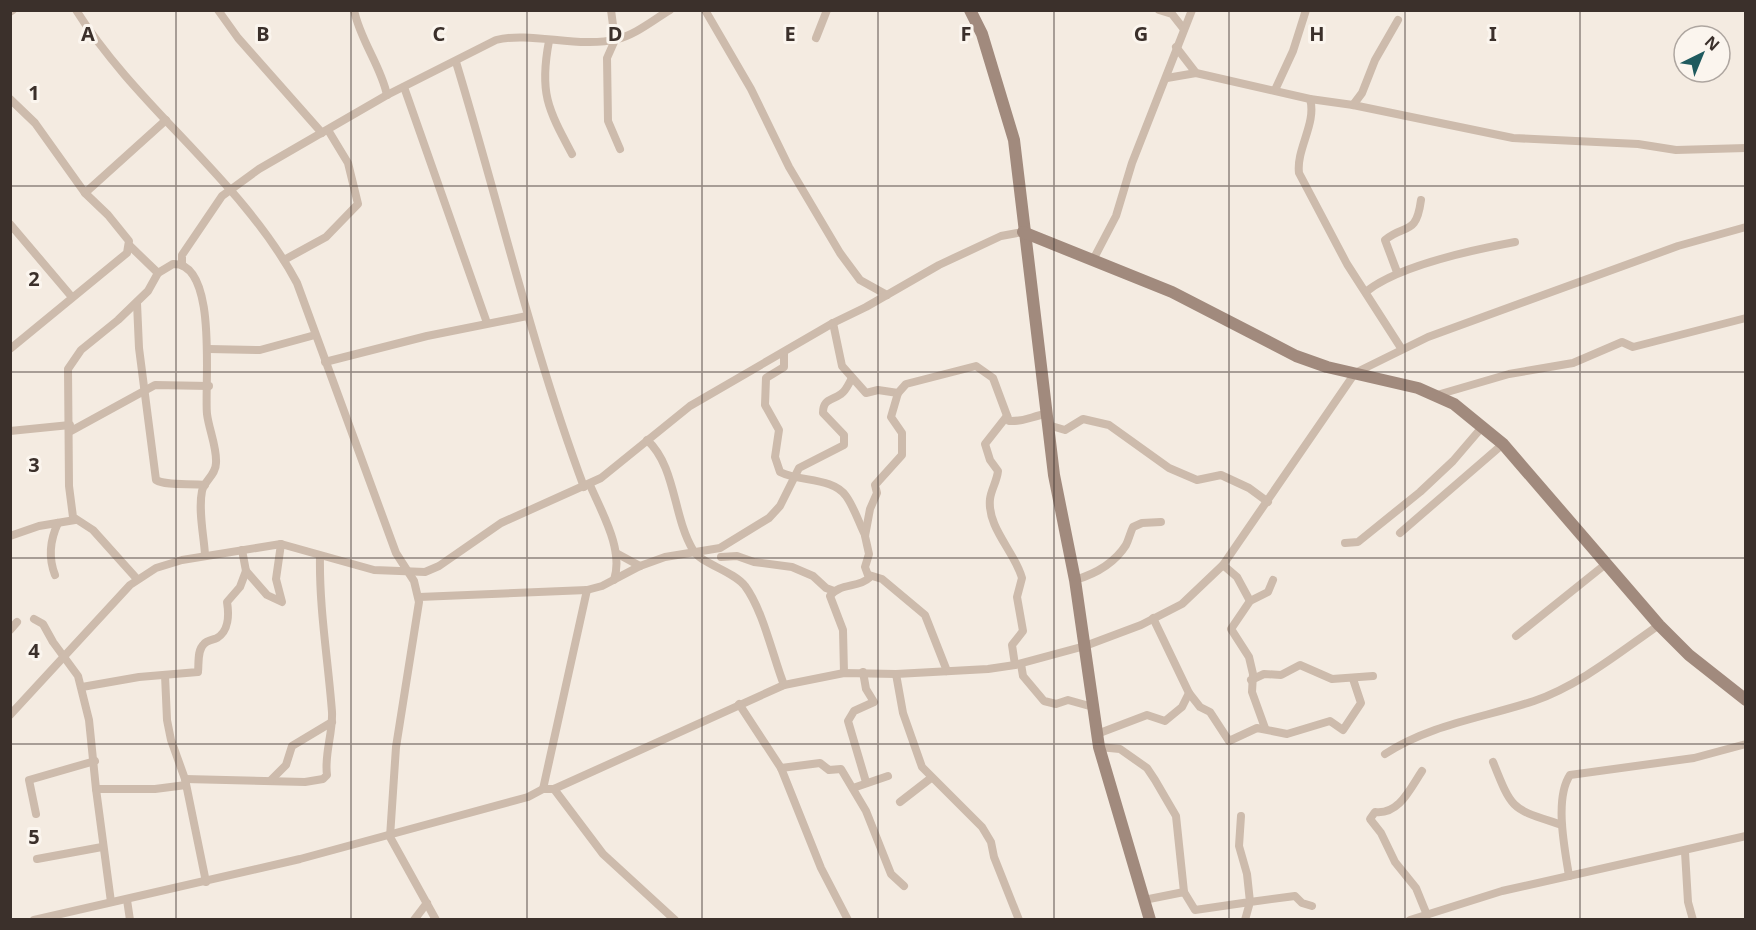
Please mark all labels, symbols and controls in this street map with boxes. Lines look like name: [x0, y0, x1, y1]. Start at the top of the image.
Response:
text: A: [81, 20, 95, 47]
text: B: [256, 20, 270, 47]
text: C: [433, 20, 446, 47]
text: D: [608, 20, 622, 47]
text: E: [784, 20, 796, 47]
text: F: [961, 20, 971, 47]
text: G: [1134, 20, 1148, 47]
text: H: [1309, 20, 1325, 47]
text: I: [1489, 20, 1497, 47]
north arrow: [1672, 24, 1732, 84]
text: N: [1700, 31, 1724, 56]
text: 1: [28, 79, 40, 106]
text: 2: [28, 265, 40, 292]
text: 3: [28, 451, 40, 478]
text: 4: [28, 637, 40, 664]
text: 5: [28, 823, 40, 850]

